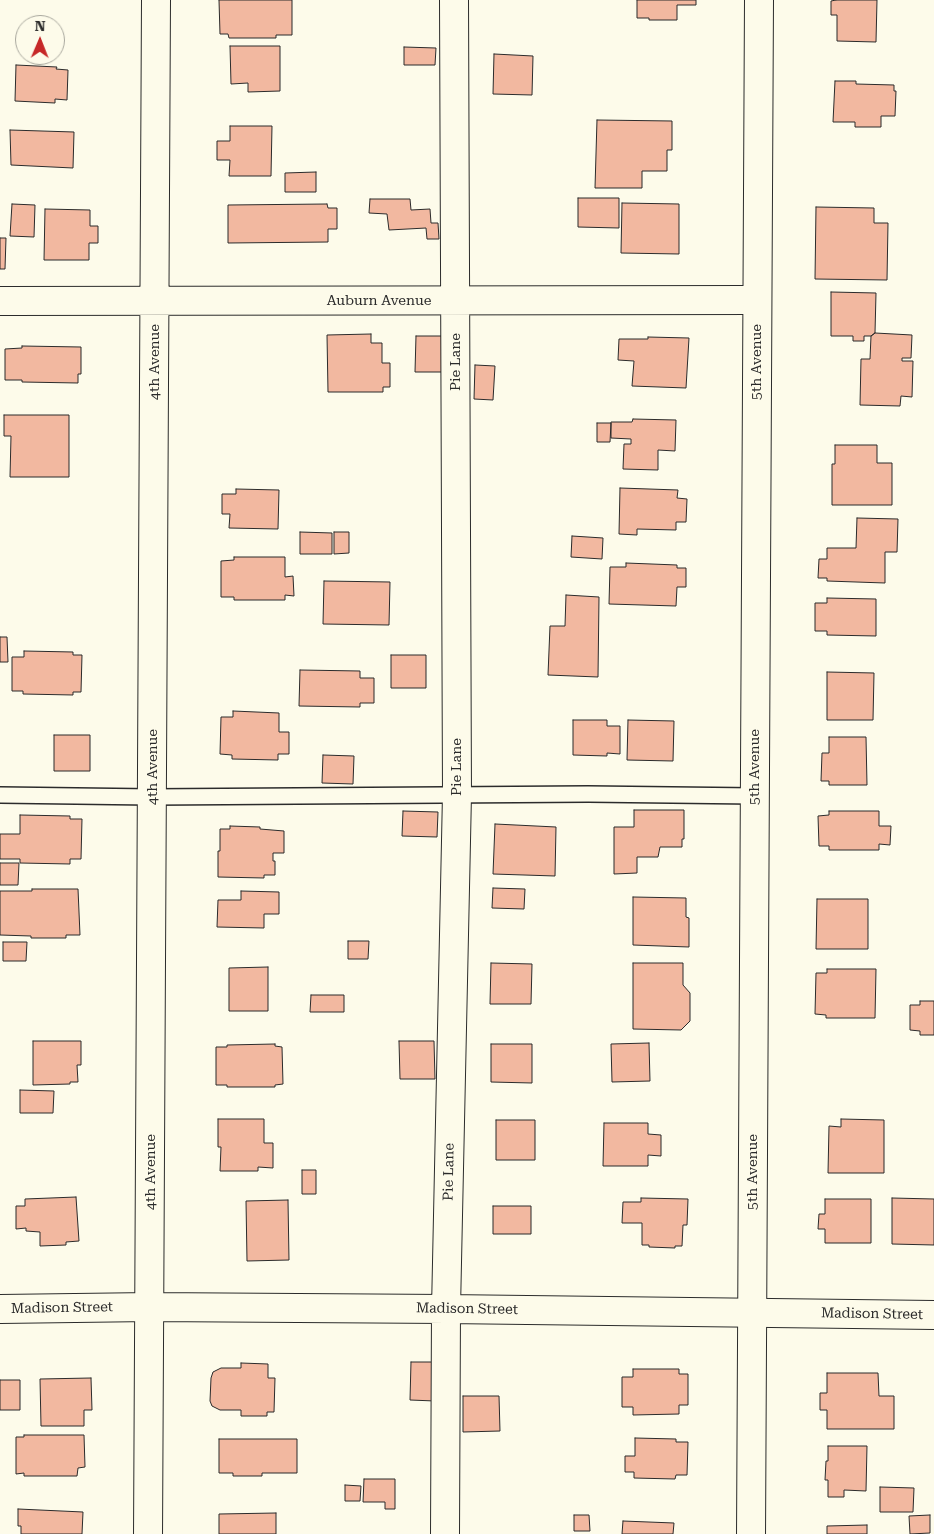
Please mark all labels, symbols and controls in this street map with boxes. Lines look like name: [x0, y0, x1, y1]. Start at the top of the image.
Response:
north arrow: [15, 15, 65, 65]
text: N: [35, 18, 46, 34]
street label: Auburn Avenue: [327, 293, 431, 309]
street label: 4th Avenue: [147, 324, 163, 400]
street label: 5th Avenue: [749, 324, 765, 400]
street label: Pie Lane: [448, 333, 464, 391]
street label: 4th Avenue: [145, 729, 161, 805]
street label: 5th Avenue: [747, 729, 763, 805]
street label: Pie Lane: [449, 738, 465, 796]
street label: 4th Avenue: [143, 1134, 159, 1210]
street label: 5th Avenue: [745, 1134, 761, 1210]
street label: Pie Lane: [440, 1143, 458, 1201]
street label: Madison Street: [11, 1299, 113, 1317]
street label: Madison Street: [416, 1300, 518, 1318]
street label: Madison Street: [821, 1305, 923, 1323]

